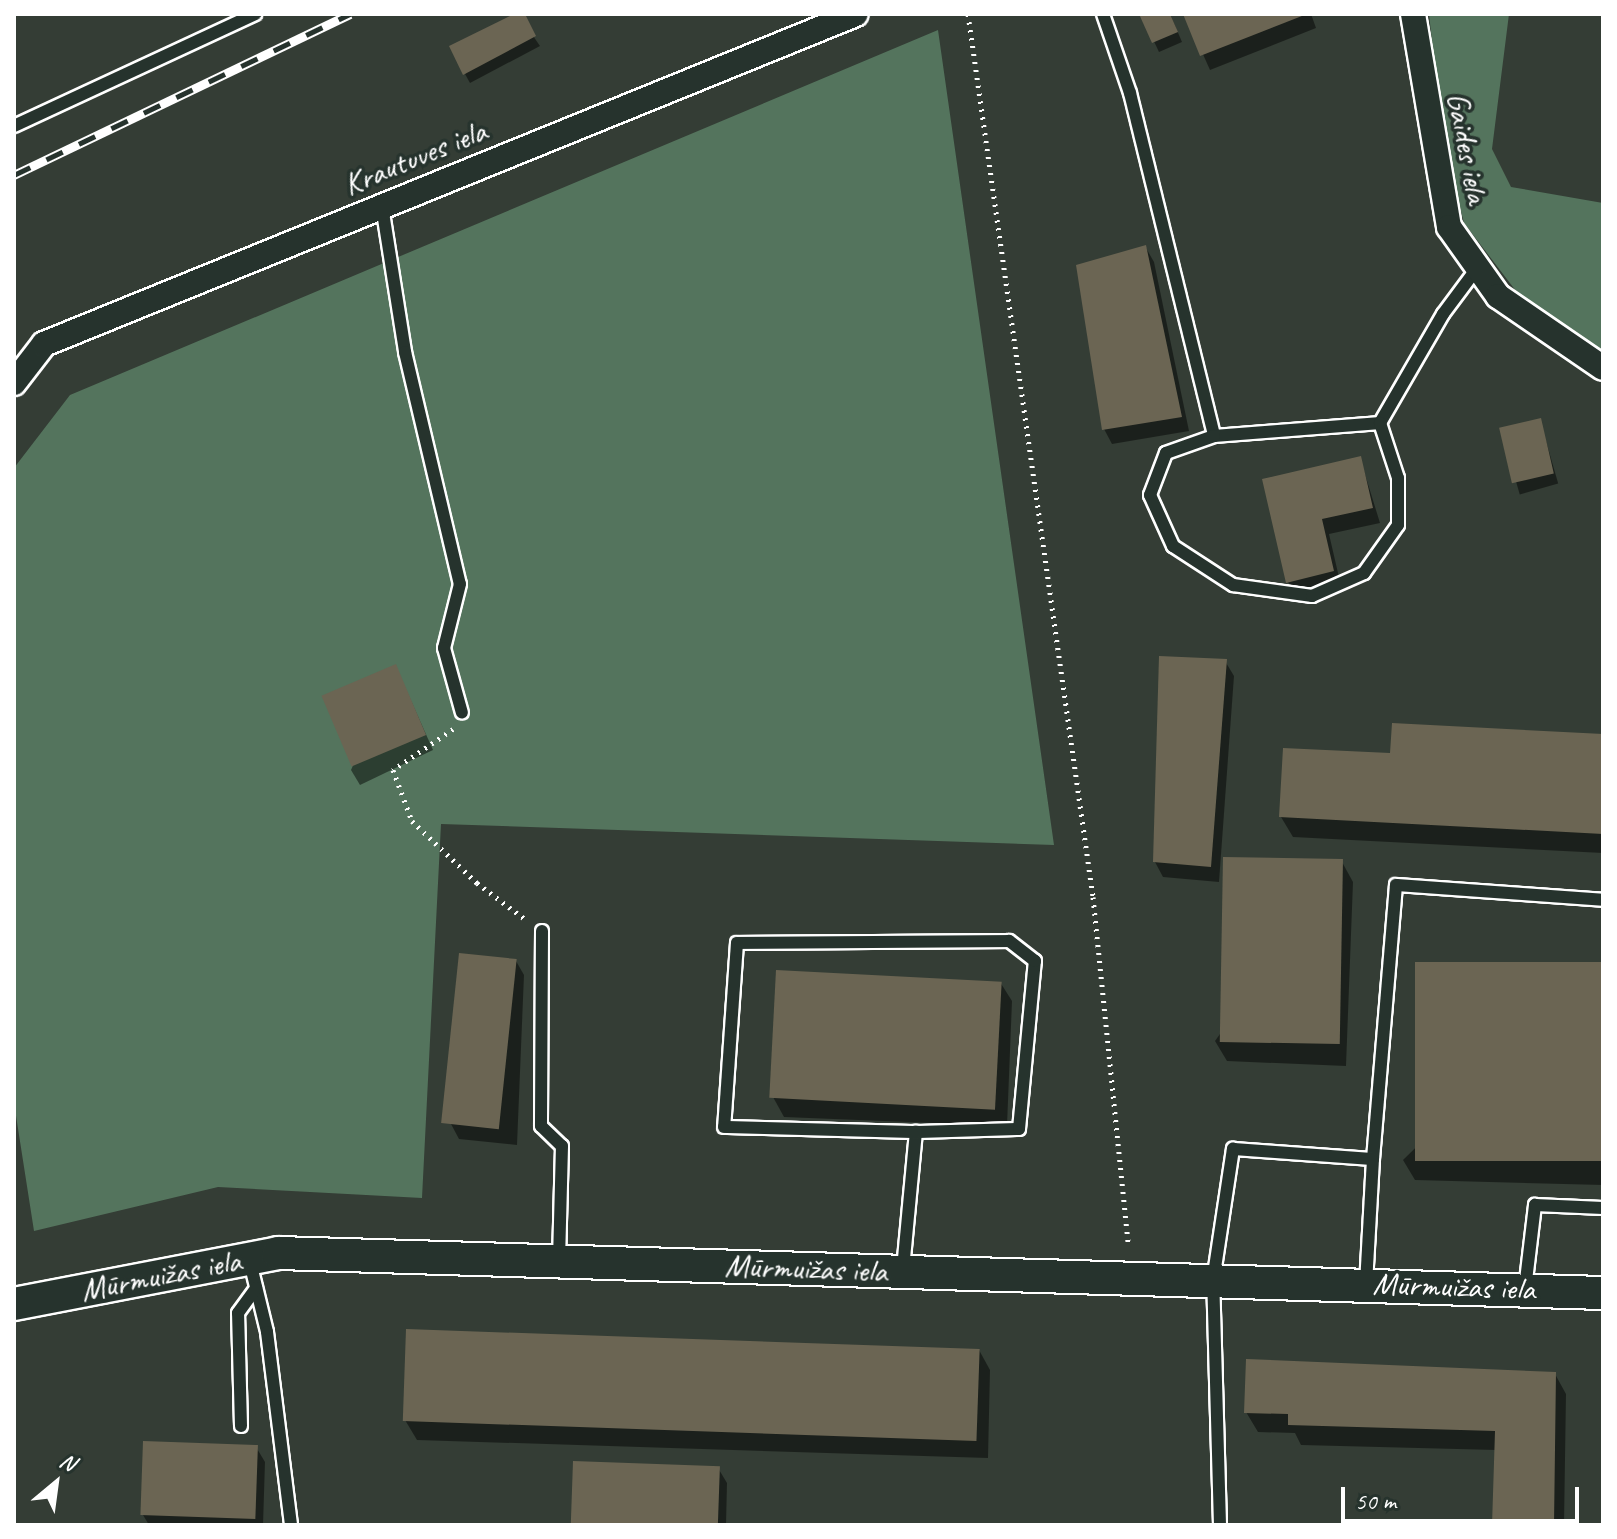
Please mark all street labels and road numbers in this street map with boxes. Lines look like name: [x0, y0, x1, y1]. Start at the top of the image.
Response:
street label: Gaides iela: [1437, 89, 1497, 207]
street label: Krautuves iela: [338, 112, 492, 204]
street label: Mūrmuižas iela: [78, 1242, 244, 1310]
street label: Mūrmuižas iela: [725, 1247, 887, 1291]
street label: Mūrmuižas iela: [1373, 1265, 1535, 1309]

